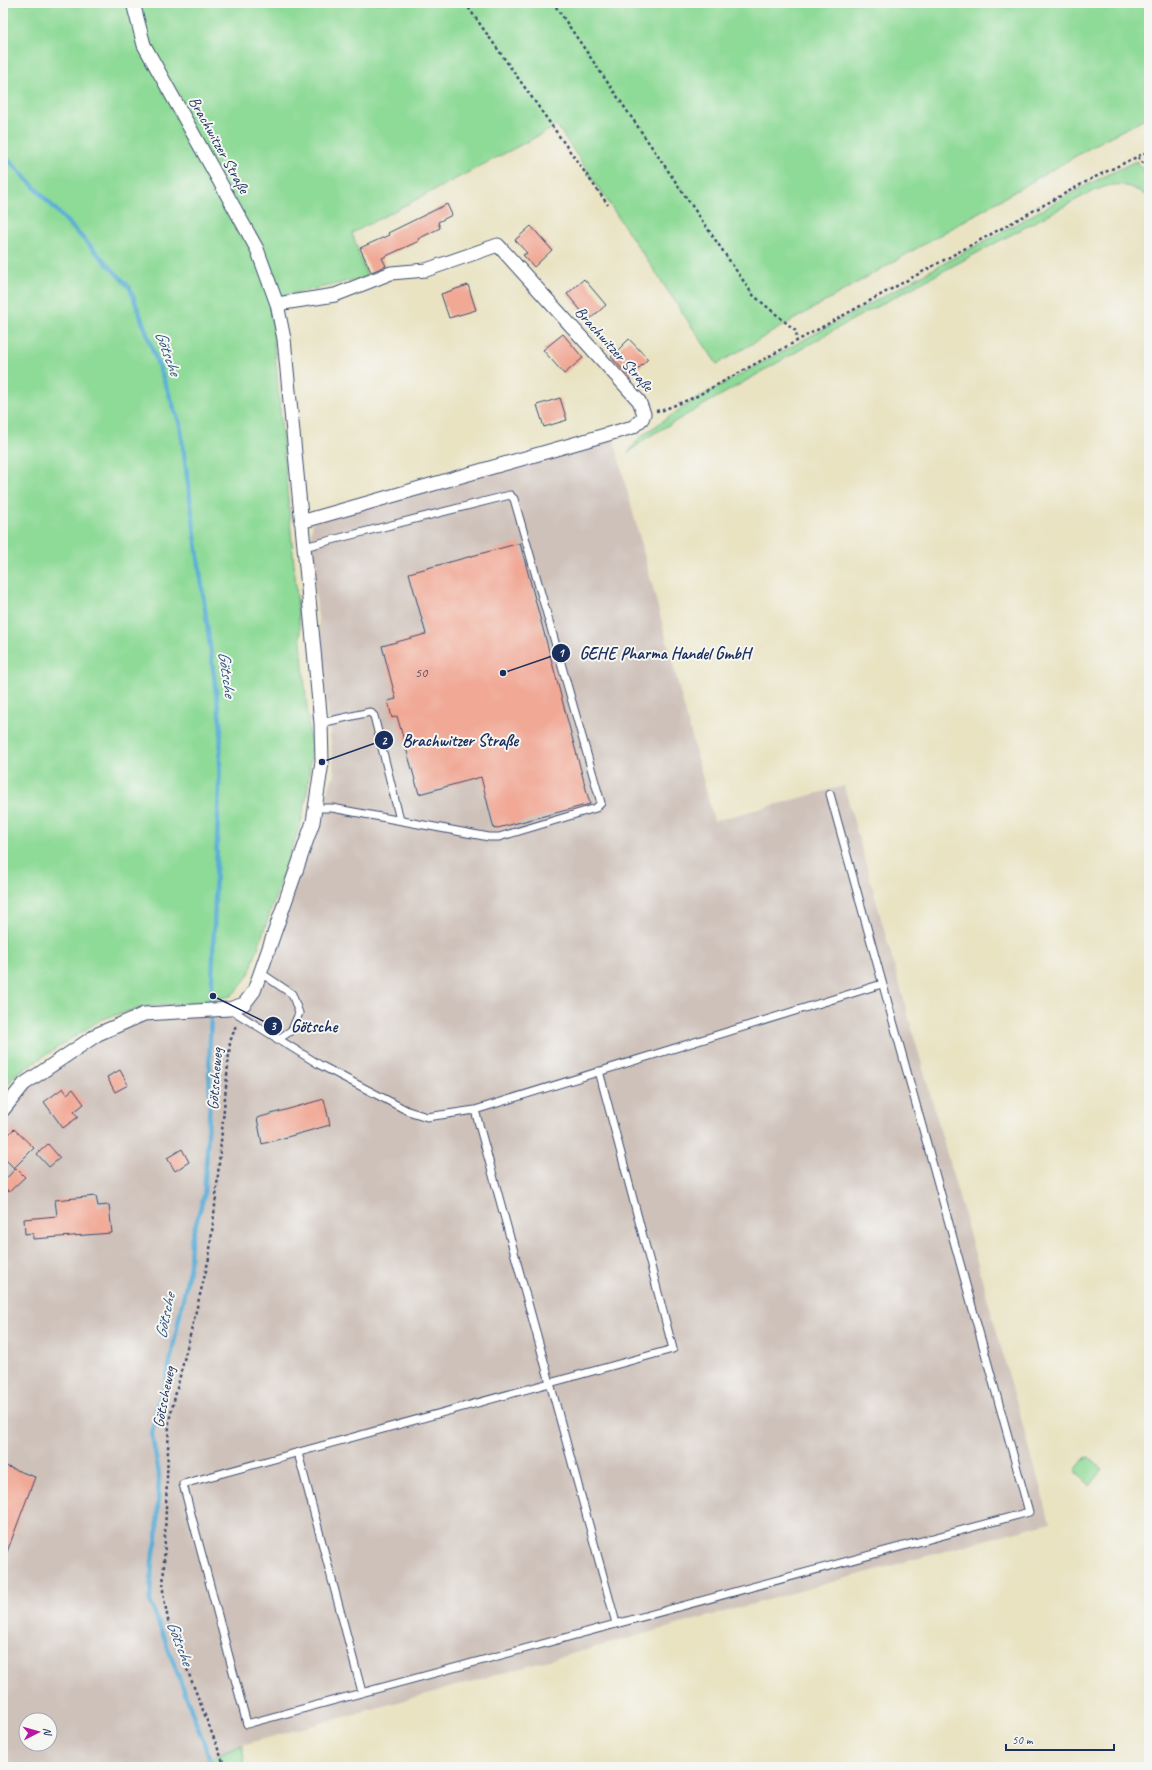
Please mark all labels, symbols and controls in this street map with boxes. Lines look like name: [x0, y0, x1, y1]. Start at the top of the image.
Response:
street label: Brachwitzer Straße: [184, 93, 255, 199]
street label: Brachwitzer Straße: [571, 302, 659, 397]
water label: Götsche: [150, 328, 186, 380]
callout: GEHE Pharma Handel GmbH: [551, 638, 758, 667]
text: GEHE Pharma Handel GmbH: [579, 643, 754, 664]
text: 1: [558, 645, 565, 661]
water label: Götsche: [213, 650, 241, 700]
house number: 50: [415, 664, 429, 681]
callout: Brachwitzer Straße: [374, 726, 526, 755]
text: Brachwitzer Straße: [402, 730, 520, 751]
text: 2: [381, 733, 388, 749]
callout: Götsche: [263, 1012, 345, 1041]
text: Götsche: [291, 1016, 339, 1037]
text: 3: [270, 1018, 277, 1034]
street label: Götscheweg: [203, 1046, 227, 1111]
water label: Götsche: [150, 1289, 181, 1340]
street label: Götscheweg: [148, 1363, 180, 1429]
water label: Götsche: [162, 1618, 199, 1670]
north arrow: [18, 1712, 58, 1752]
scale bar: [1006, 1726, 1114, 1752]
text: N: [41, 1727, 55, 1737]
text: 50 m: [1012, 1732, 1034, 1748]

